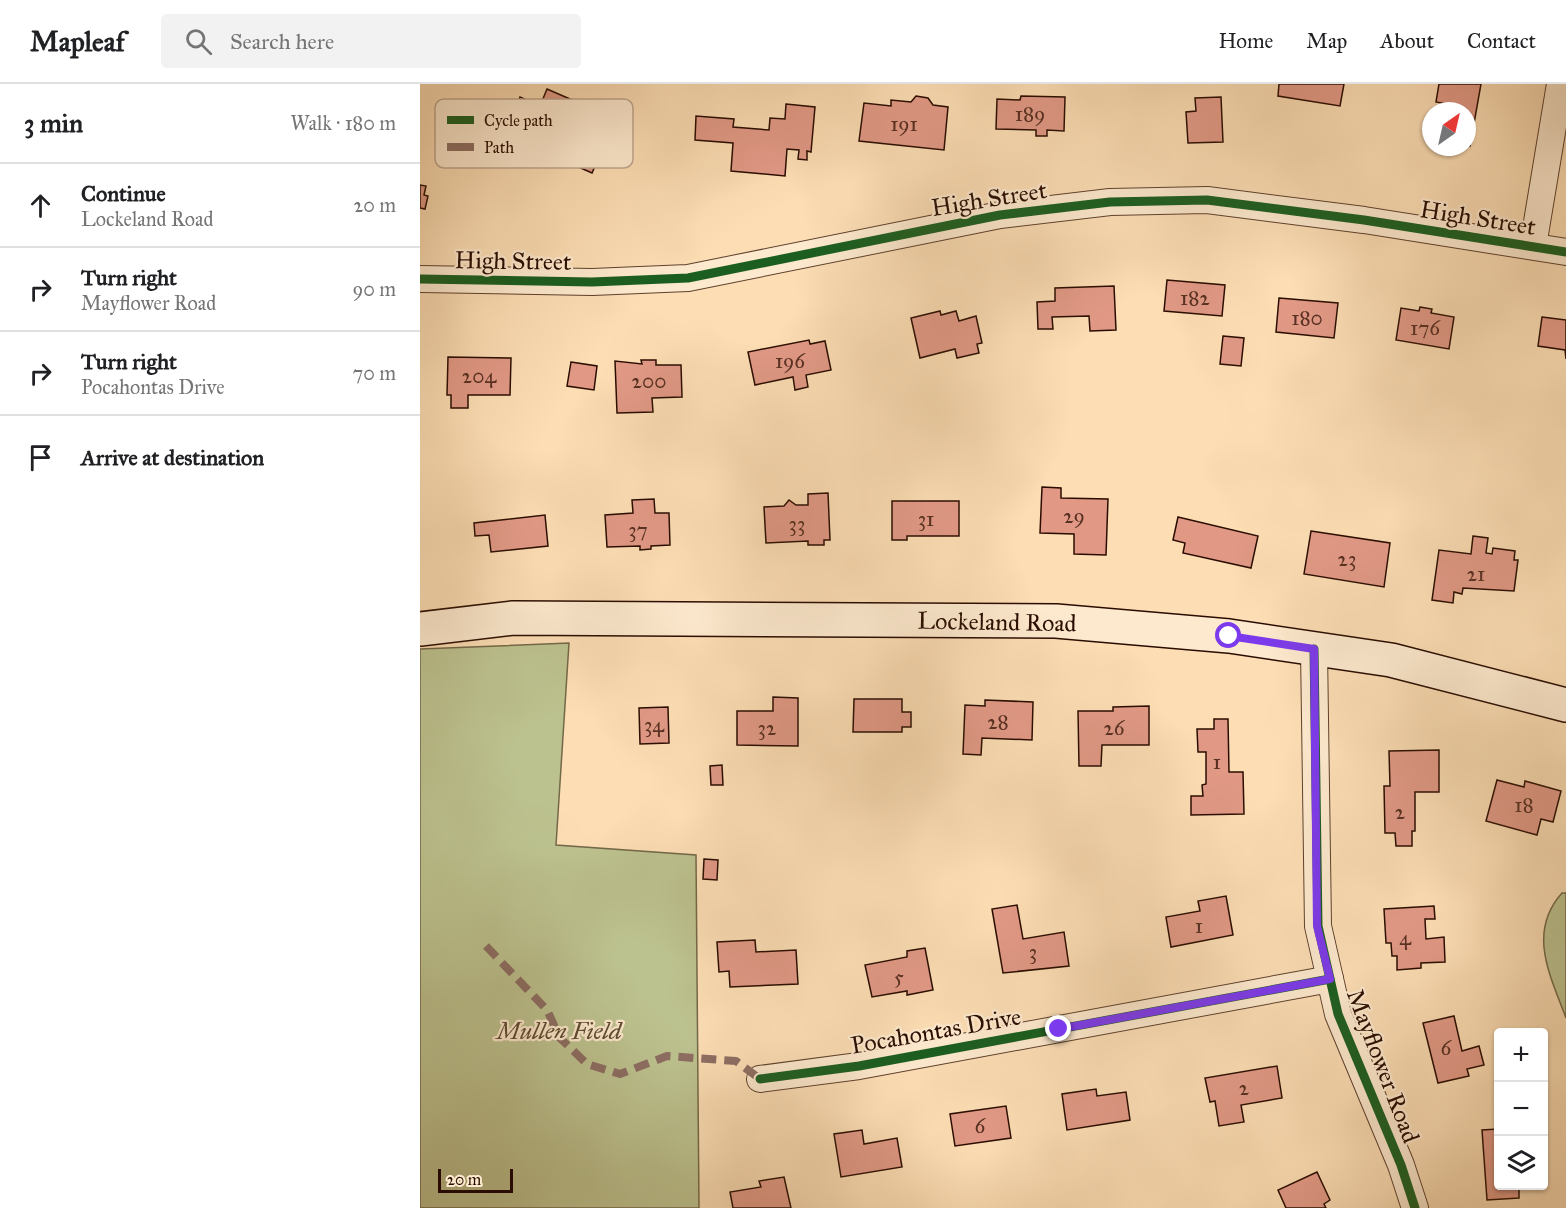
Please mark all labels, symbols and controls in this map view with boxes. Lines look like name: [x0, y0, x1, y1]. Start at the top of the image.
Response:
search box: [161, 14, 581, 68]
text: Mapleaf: [30, 24, 125, 59]
icon: search: [182, 25, 215, 58]
text: Search here: [230, 28, 334, 55]
text: Home: [1218, 28, 1273, 54]
text: Map: [1306, 28, 1347, 54]
text: About: [1380, 28, 1434, 54]
text: Contact: [1467, 28, 1536, 54]
legend: [435, 99, 633, 168]
house number: 189: [1015, 101, 1045, 127]
north arrow: [1422, 102, 1476, 156]
text: 3 min: [24, 107, 83, 139]
text: Walk · 180 m: [291, 111, 396, 135]
text: Cycle path: [484, 111, 553, 130]
house number: 191: [890, 111, 918, 137]
text: Path: [484, 138, 514, 157]
street label: High Street: [929, 175, 1049, 223]
text: Continue: [81, 180, 166, 207]
icon: ahead: [24, 189, 57, 222]
text: 20 m: [353, 193, 396, 217]
street label: High Street: [1418, 194, 1538, 242]
text: Lockeland Road: [81, 207, 214, 231]
street label: High Street: [454, 245, 572, 277]
text: Turn right: [81, 264, 177, 291]
icon: right: [24, 273, 57, 306]
text: 90 m: [353, 277, 396, 301]
house number: 182: [1180, 285, 1211, 311]
text: Mayflower Road: [81, 291, 216, 315]
house number: 180: [1291, 305, 1323, 331]
house number: 176: [1410, 315, 1441, 341]
text: Turn right: [81, 348, 177, 375]
house number: 196: [775, 348, 806, 374]
icon: right: [24, 357, 57, 390]
text: 70 m: [353, 361, 396, 385]
house number: 204: [462, 363, 497, 389]
house number: 200: [632, 368, 666, 394]
text: Pocahontas Drive: [81, 375, 224, 399]
icon: arrive: [24, 441, 57, 474]
text: Arrive at destination: [81, 444, 264, 471]
house number: 29: [1063, 503, 1085, 529]
house number: 31: [918, 506, 934, 532]
house number: 33: [789, 511, 805, 537]
house number: 37: [628, 517, 648, 543]
house number: 23: [1338, 546, 1356, 572]
house number: 21: [1467, 561, 1485, 587]
street label: Lockeland Road: [917, 606, 1077, 638]
route start: [1215, 622, 1241, 648]
house number: 28: [987, 709, 1009, 735]
house number: 34: [644, 712, 665, 738]
house number: 32: [758, 715, 777, 741]
house number: 26: [1103, 715, 1126, 741]
house number: 1: [1213, 749, 1221, 775]
house number: 18: [1514, 792, 1534, 818]
house number: 2: [1395, 799, 1406, 825]
house number: 1: [1195, 913, 1203, 939]
house number: 4: [1399, 925, 1412, 951]
house number: 3: [1029, 939, 1037, 965]
house number: 5: [894, 964, 904, 990]
street label: Mayflower Road: [1340, 985, 1426, 1147]
street label: Pocahontas Drive: [849, 1001, 1023, 1061]
route end: [1045, 1015, 1071, 1041]
park label: Mullen Field: [495, 1016, 623, 1046]
map controls: [1494, 1028, 1548, 1190]
button: +: [1494, 1028, 1548, 1082]
house number: 6: [1441, 1035, 1453, 1061]
house number: 2: [1239, 1075, 1250, 1101]
button: −: [1494, 1082, 1548, 1136]
house number: 6: [975, 1113, 987, 1139]
button: layers: [1494, 1136, 1548, 1190]
scale bar: [438, 1166, 513, 1194]
text: 20 m: [447, 1170, 481, 1189]

